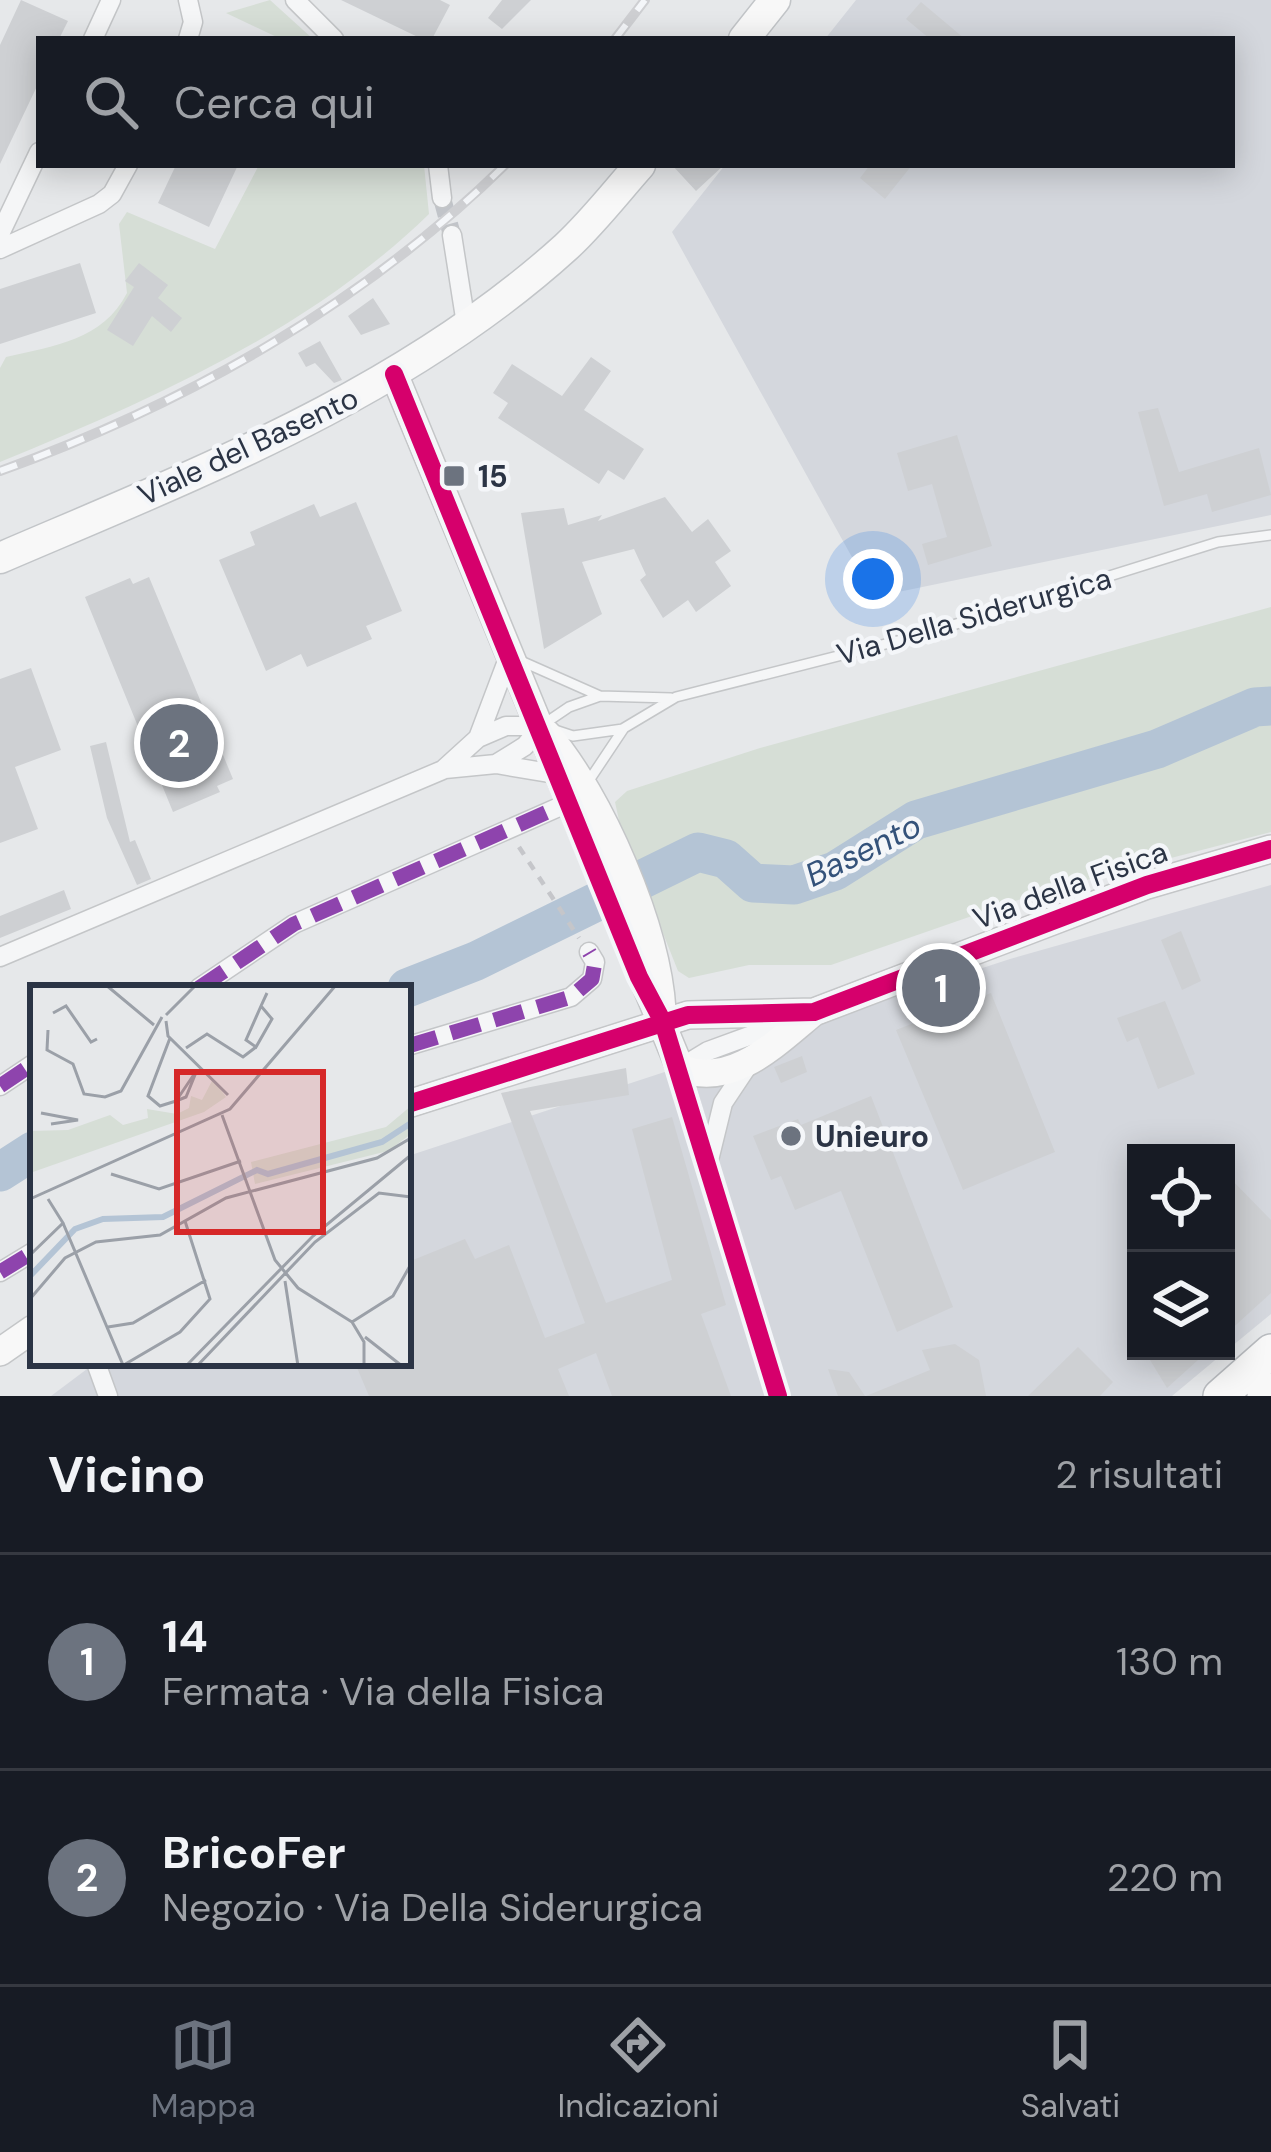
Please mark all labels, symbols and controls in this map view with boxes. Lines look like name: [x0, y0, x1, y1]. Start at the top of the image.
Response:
search box: [36, 36, 1235, 168]
icon: search: [78, 69, 144, 135]
text: Cerca qui: [174, 73, 375, 132]
street label: Viale del Basento: [132, 378, 364, 514]
place label: 15: [478, 457, 508, 496]
marker: 15: [441, 463, 467, 489]
your location: [843, 549, 903, 609]
street label: Via Della Siderurgica: [832, 558, 1116, 674]
pin: 2: [140, 698, 218, 788]
water label: Basento: [798, 804, 928, 896]
street label: Via della Fisica: [967, 832, 1173, 938]
pin: 1: [902, 943, 980, 1033]
inset map: [30, 985, 411, 1366]
place label: Unieuro: [815, 1117, 929, 1156]
marker: Unieuro: [778, 1123, 804, 1149]
map controls: [1127, 1144, 1235, 1360]
button: locate: [1127, 1144, 1235, 1252]
button: layers: [1127, 1252, 1235, 1360]
text: Vicino: [48, 1441, 206, 1508]
text: 2 risultati: [1055, 1449, 1223, 1500]
text: 14: [162, 1607, 208, 1666]
text: 1: [80, 1636, 94, 1687]
text: 130 m: [1116, 1636, 1223, 1687]
text: Fermata · Via della Fisica: [162, 1666, 604, 1717]
text: BricoFer: [162, 1823, 346, 1882]
text: 2: [76, 1852, 98, 1903]
text: 220 m: [1107, 1852, 1223, 1903]
text: Negozio · Via Della Siderurgica: [162, 1882, 703, 1933]
tab: Mappa: [151, 2012, 256, 2127]
tab: Indicazioni: [558, 2012, 719, 2127]
tab: Salvati: [1021, 2012, 1120, 2127]

